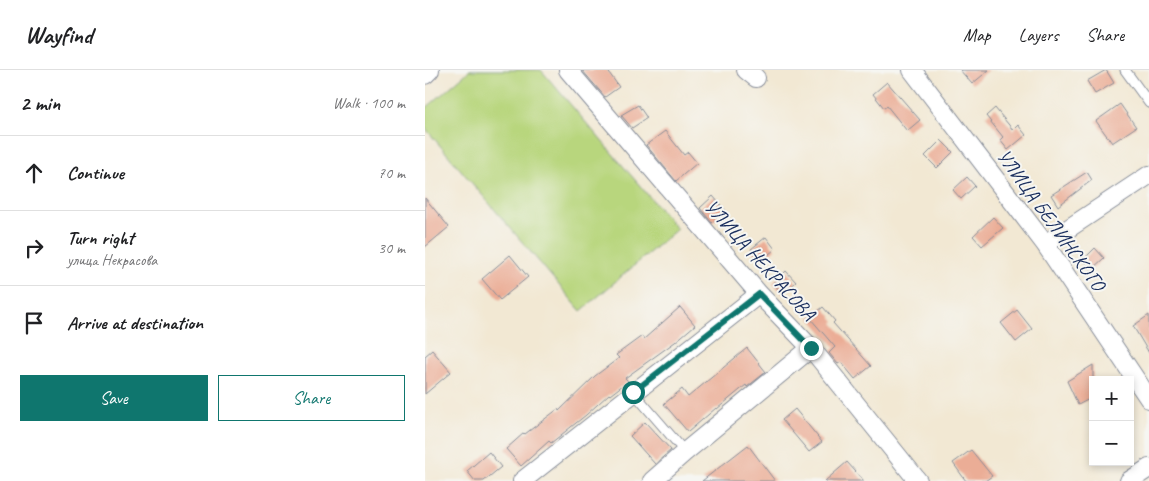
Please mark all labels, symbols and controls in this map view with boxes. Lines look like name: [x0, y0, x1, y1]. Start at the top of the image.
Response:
text: Wayfind: [25, 20, 92, 50]
text: Map: [963, 24, 991, 46]
text: Layers: [1019, 24, 1058, 46]
text: Share: [1086, 24, 1124, 46]
text: 2 min: [20, 90, 60, 116]
text: Walk · 100 m: [333, 93, 405, 113]
street label: УЛИЦА БЕЛИНСКОГО: [991, 144, 1112, 297]
icon: ahead: [20, 159, 48, 187]
text: Continue: [67, 161, 124, 185]
text: 70 m: [378, 163, 405, 183]
street label: УЛИЦА НЕКРАСОВА: [699, 194, 821, 326]
text: Turn right: [67, 226, 134, 250]
icon: right: [20, 234, 48, 262]
text: 30 m: [378, 238, 405, 258]
text: улица Некрасова: [67, 250, 157, 270]
icon: arrive: [20, 309, 48, 337]
text: Arrive at destination: [67, 311, 203, 335]
route end: [800, 337, 823, 360]
button: Save: [20, 375, 208, 421]
button: Share: [218, 375, 405, 421]
map controls: [1089, 376, 1134, 466]
button: +: [1089, 376, 1134, 421]
route start: [622, 381, 645, 404]
button: −: [1089, 421, 1134, 466]

